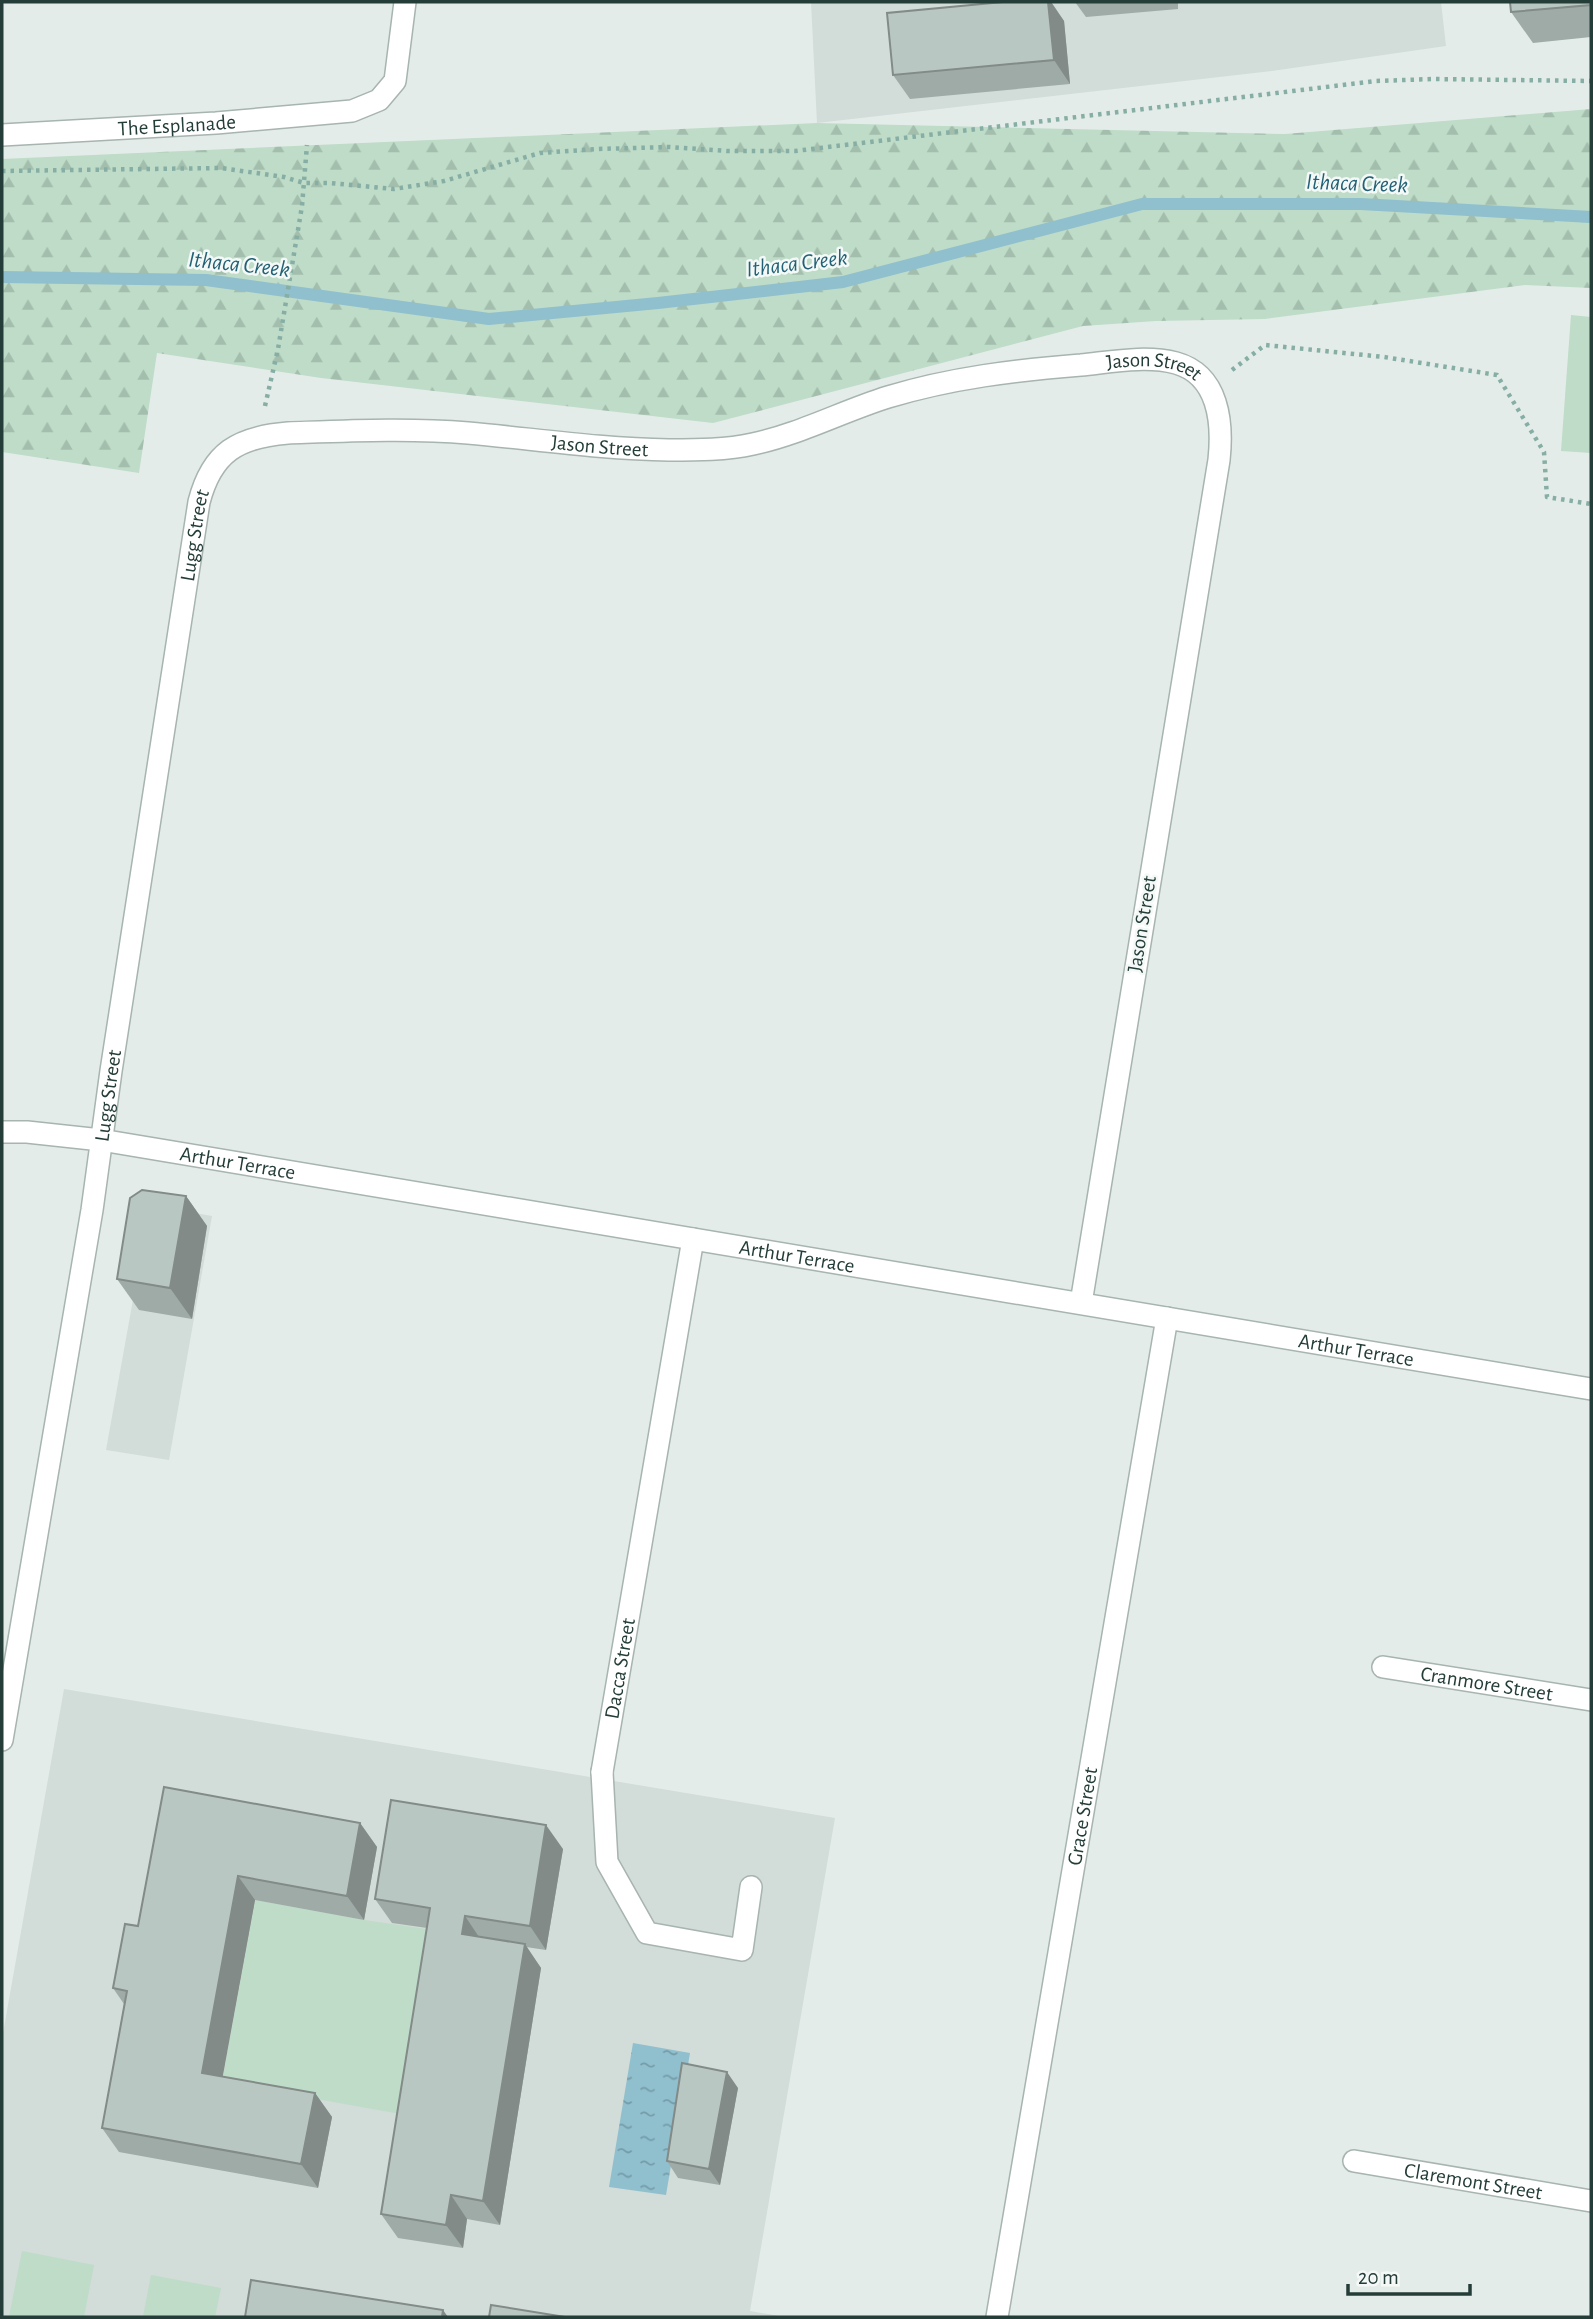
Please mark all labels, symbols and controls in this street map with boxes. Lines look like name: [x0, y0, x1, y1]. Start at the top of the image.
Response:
street label: The Esplanade: [117, 111, 237, 139]
water label: Ithaca Creek: [1306, 171, 1409, 197]
water label: Ithaca Creek: [745, 246, 849, 282]
water label: Ithaca Creek: [187, 248, 291, 282]
street label: Jason Street: [1105, 349, 1207, 384]
street label: Jason Street: [550, 431, 649, 460]
street label: Lugg Street: [176, 486, 213, 583]
street label: Jason Street: [1124, 874, 1160, 974]
street label: Lugg Street: [91, 1048, 125, 1143]
street label: Arthur Terrace: [178, 1143, 297, 1183]
street label: Arthur Terrace: [738, 1236, 856, 1276]
street label: Arthur Terrace: [1297, 1330, 1415, 1370]
street label: Dacca Street: [601, 1616, 639, 1720]
street label: Cranmore Street: [1419, 1663, 1555, 1704]
street label: Grace Street: [1064, 1765, 1101, 1867]
street label: Claremont Street: [1403, 2159, 1544, 2203]
scale bar: [1348, 2252, 1470, 2296]
text: 20 m: [1358, 2267, 1399, 2288]

